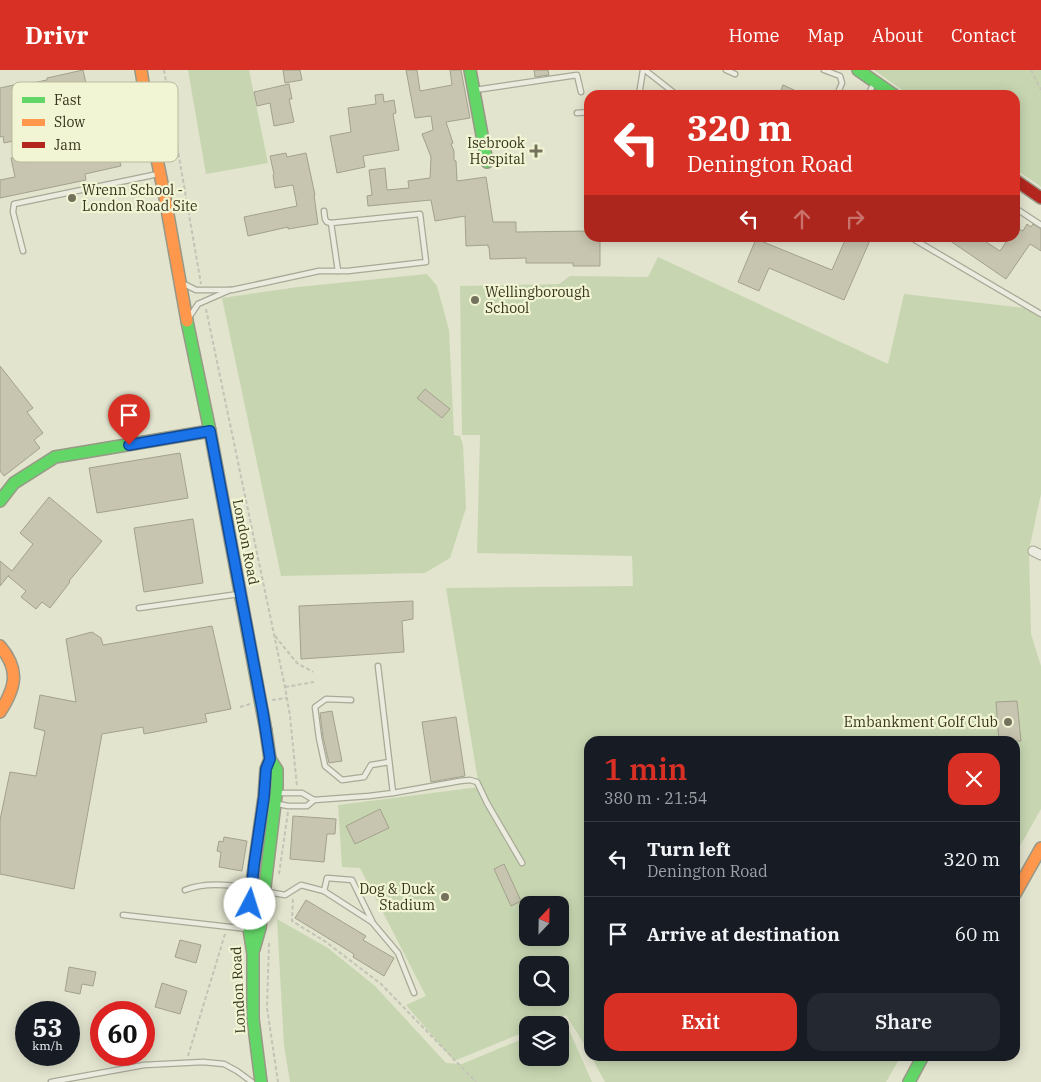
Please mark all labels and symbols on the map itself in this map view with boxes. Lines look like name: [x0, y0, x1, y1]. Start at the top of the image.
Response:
legend: [12, 82, 178, 162]
text: Fast: [54, 91, 82, 109]
text: Slow: [54, 113, 85, 131]
place label: Isebrook Hospital: [467, 134, 526, 168]
text: Jam: [54, 136, 81, 154]
marker: Isebrook Hospital: [529, 144, 543, 158]
place label: Wrenn School - London Road Site: [82, 181, 198, 215]
marker: Wrenn School - London Road Site: [66, 192, 78, 204]
place label: Wellingborough School: [485, 283, 591, 317]
marker: Wellingborough School: [469, 294, 481, 306]
pin: [108, 394, 150, 445]
street label: London Road: [229, 498, 263, 587]
place label: Embankment Golf Club: [844, 713, 998, 731]
marker: Embankment Golf Club: [1002, 716, 1014, 728]
position arrow: [223, 877, 275, 929]
place label: Dog & Duck Stadium: [359, 880, 436, 914]
marker: Dog & Duck Stadium: [439, 891, 451, 903]
north arrow: [519, 896, 569, 946]
street label: London Road: [227, 946, 249, 1034]
speed limit sign: 60: [90, 1001, 155, 1066]

